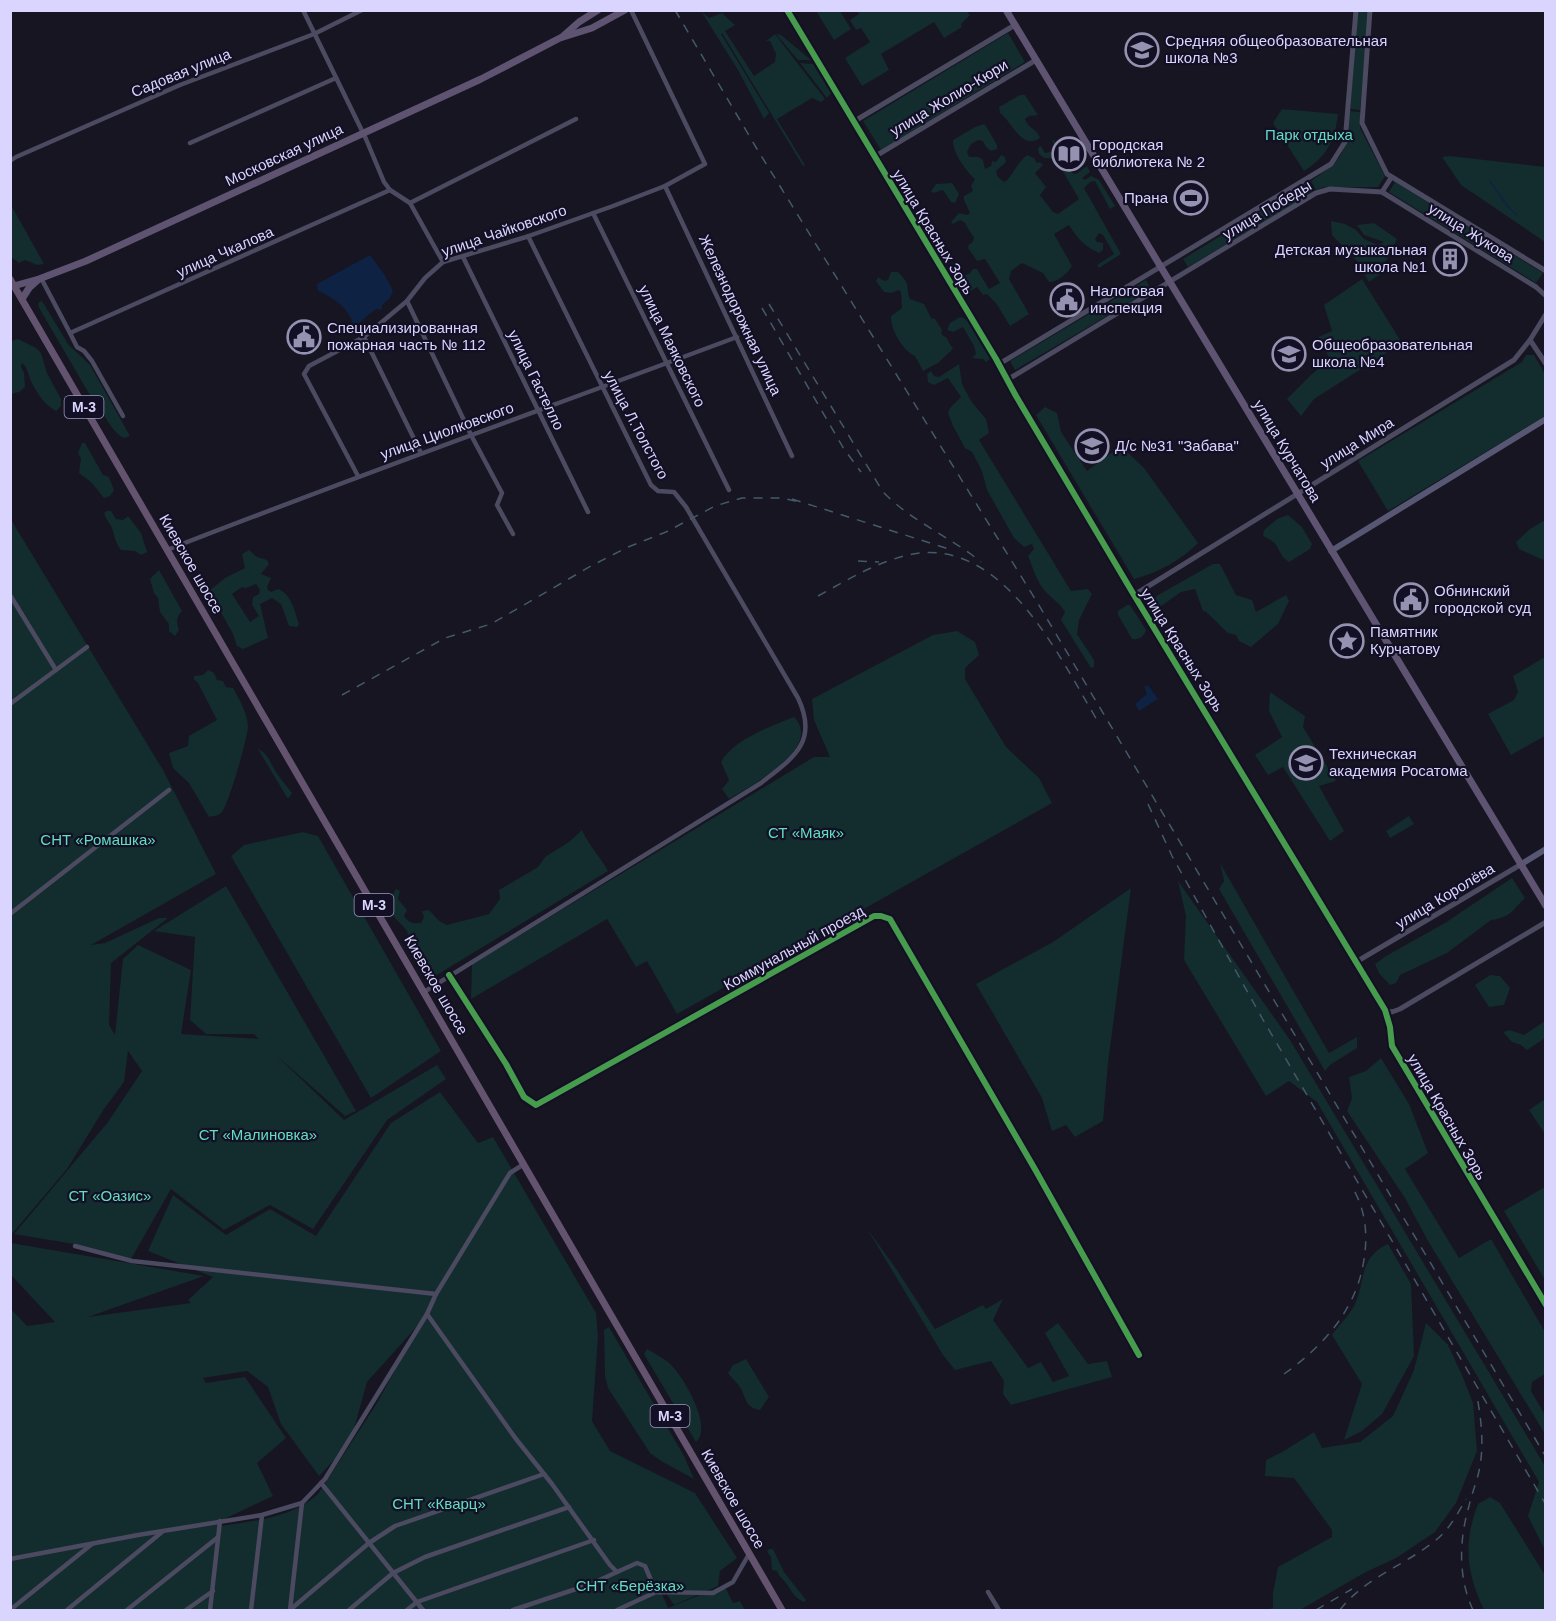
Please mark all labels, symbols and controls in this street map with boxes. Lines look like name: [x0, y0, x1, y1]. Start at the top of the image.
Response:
school or university icon: Средняя общеобразовательная школа №3: [1124, 32, 1160, 68]
place label: Средняя общеобразовательная школа №3: [1165, 32, 1387, 66]
street label: Садовая улица: [128, 45, 234, 100]
street label: улица Жолио-Кюри: [887, 56, 1011, 139]
street label: Московская улица: [222, 120, 346, 189]
park label: Парк отдыха: [1265, 126, 1354, 143]
library icon: Городская библиотека № 2: [1051, 136, 1087, 172]
place label: Городская библиотека № 2: [1092, 136, 1205, 170]
street label: улица Красных Зорь: [889, 166, 978, 297]
street label: улица Победы: [1219, 176, 1314, 243]
sports icon: Прана: [1173, 180, 1209, 216]
place label: Прана: [1124, 189, 1169, 206]
street label: улица Жукова: [1425, 199, 1518, 266]
street label: улица Чайковского: [439, 201, 569, 260]
street label: улица Чкалова: [174, 222, 276, 280]
street label: Железнодорожная улица: [696, 232, 785, 398]
place label: Детская музыкальная школа №1: [1275, 241, 1427, 275]
building icon: Детская музыкальная школа №1: [1432, 241, 1468, 277]
street label: улица Маяковского: [636, 282, 709, 409]
public building icon: Налоговая инспекция: [1049, 282, 1085, 318]
place label: Налоговая инспекция: [1090, 282, 1164, 316]
public building icon: Специализированная пожарная часть № 112: [286, 319, 322, 355]
place label: Специализированная пожарная часть № 112: [327, 319, 486, 353]
street label: улица Гастелло: [505, 327, 568, 433]
school or university icon: Общеобразовательная школа №4: [1271, 336, 1307, 372]
place label: Общеобразовательная школа №4: [1312, 336, 1473, 370]
street label: улица Л.Толстого: [601, 368, 672, 482]
road number: М-3: [64, 396, 104, 418]
street label: улица Курчатова: [1250, 396, 1325, 506]
street label: улица Циолковского: [378, 399, 516, 463]
street label: улица Мира: [1317, 413, 1397, 472]
school or university icon: Д/с №31 "Забава": [1074, 428, 1110, 464]
place label: Д/с №31 "Забава": [1115, 437, 1239, 454]
street label: Киевское шоссе: [156, 511, 227, 617]
public building icon: Обнинский городской суд: [1393, 582, 1429, 618]
place label: Обнинский городской суд: [1434, 582, 1531, 616]
street label: улица Красных Зорь: [1137, 585, 1228, 715]
place icon: Памятник Курчатову: [1329, 623, 1365, 659]
place label: Памятник Курчатову: [1370, 623, 1441, 657]
school or university icon: Техническая академия Росатома: [1288, 745, 1324, 781]
place label: Техническая академия Росатома: [1329, 745, 1468, 779]
park label: СТ «Маяк»: [768, 824, 844, 841]
park label: СНТ «Ромашка»: [40, 831, 156, 848]
street label: улица Королёва: [1392, 859, 1498, 932]
road number: М-3: [354, 894, 394, 916]
street label: Коммунальный проезд: [720, 902, 867, 993]
street label: Киевское шоссе: [401, 932, 472, 1038]
street label: улица Красных Зорь: [1404, 1051, 1491, 1183]
park label: СТ «Малиновка»: [199, 1126, 317, 1143]
park label: СТ «Оазис»: [69, 1187, 151, 1204]
road number: М-3: [650, 1405, 690, 1427]
street label: Киевское шоссе: [698, 1446, 769, 1552]
park label: СНТ «Кварц»: [392, 1495, 486, 1512]
park label: СНТ «Берёзка»: [576, 1577, 684, 1594]

